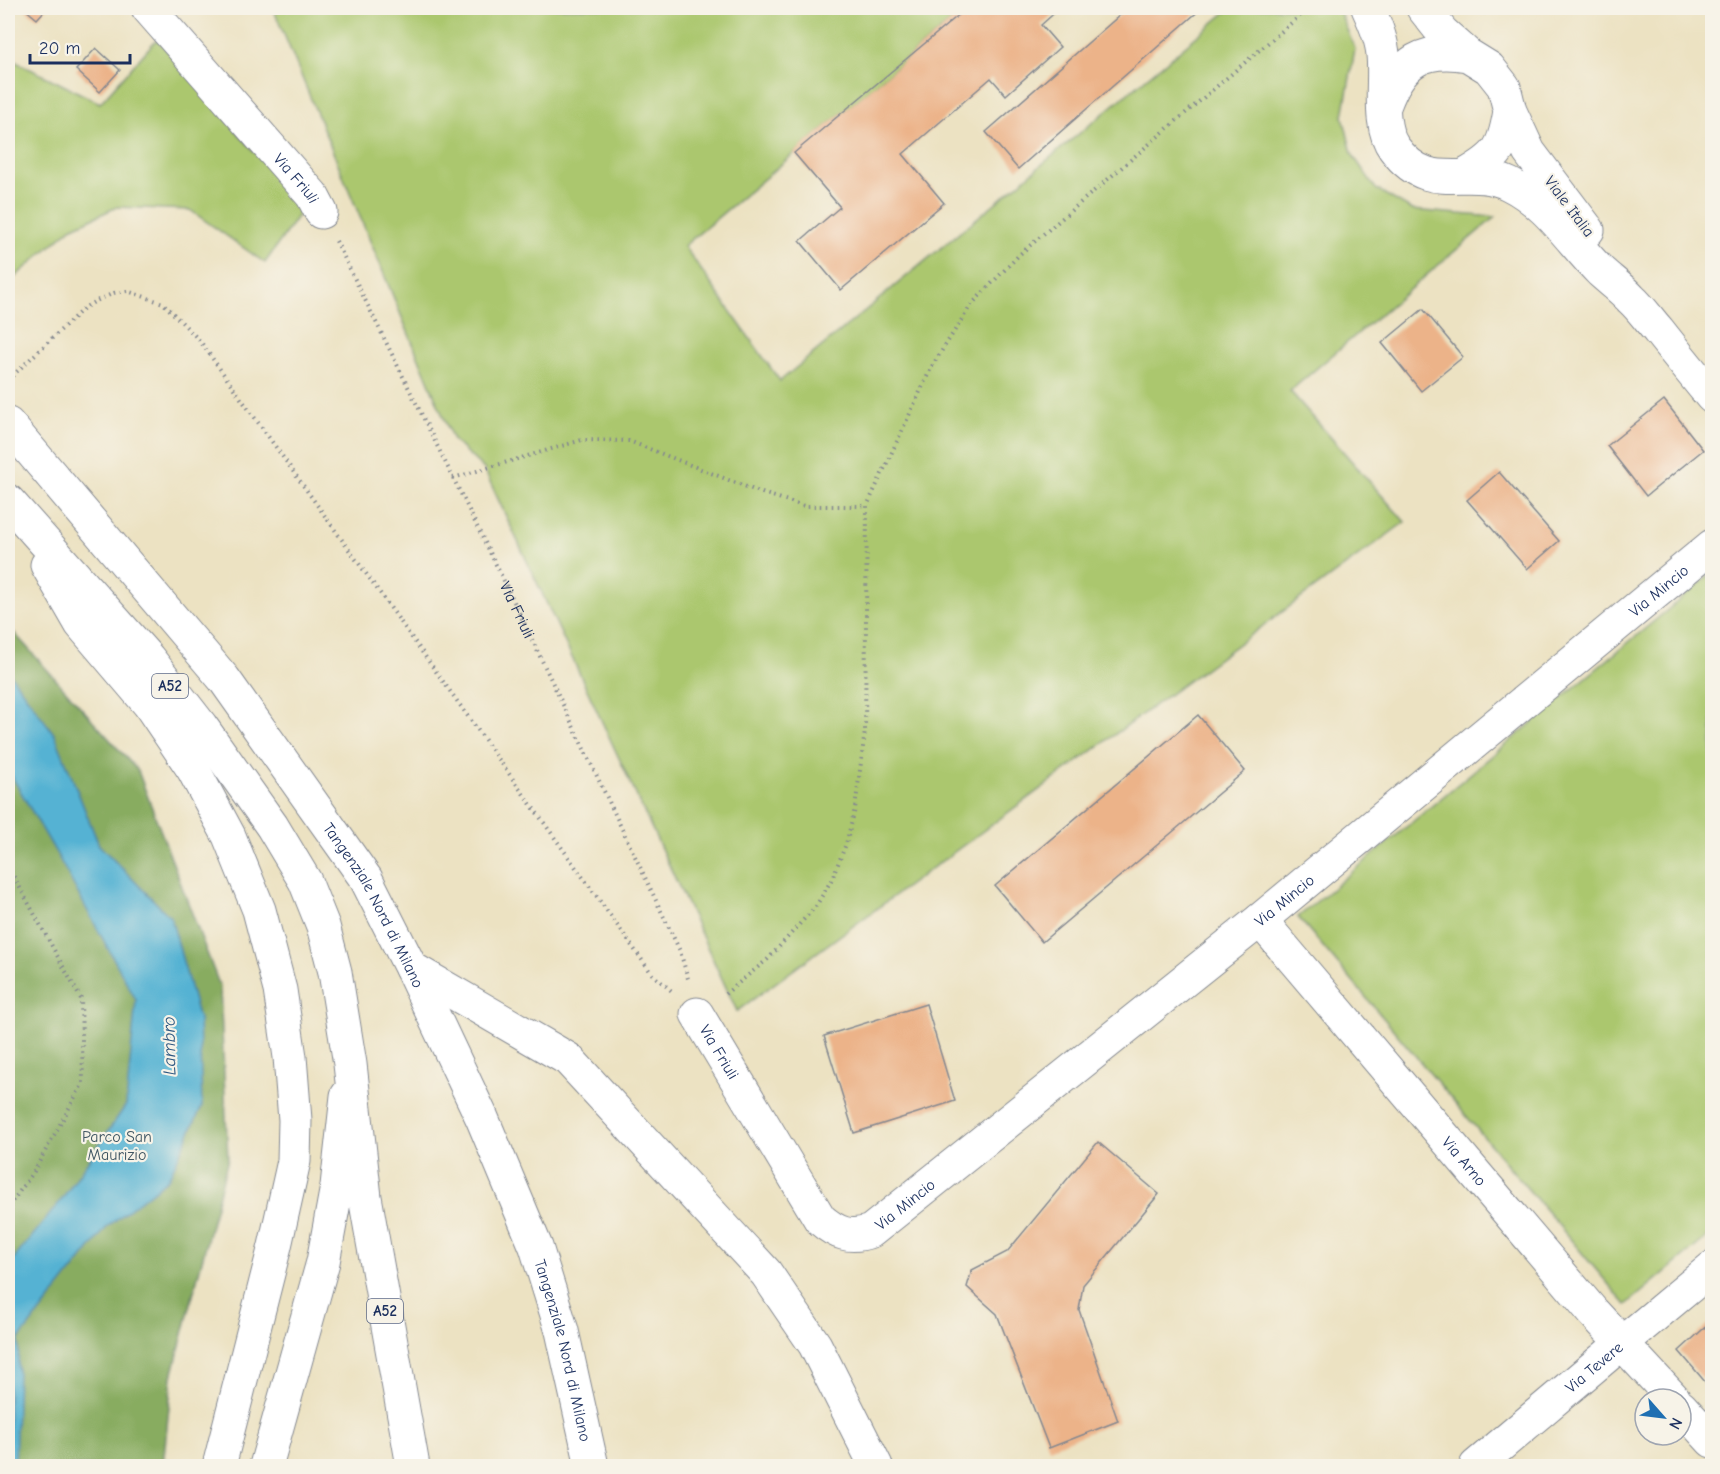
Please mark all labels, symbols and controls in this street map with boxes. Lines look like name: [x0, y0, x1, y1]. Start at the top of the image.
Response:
scale bar: [30, 27, 130, 65]
text: 20 m: [39, 38, 80, 59]
street label: Via Friuli: [270, 150, 323, 206]
street label: Viale Italia: [1541, 173, 1598, 241]
street label: Via Mincio: [1626, 561, 1692, 621]
street label: Via Friuli: [496, 579, 538, 641]
road number: A52: [152, 674, 188, 698]
street label: Tangenziale Nord di Milano: [319, 820, 427, 991]
street label: Via Mincio: [1251, 871, 1318, 931]
water label: Lambro: [158, 1016, 181, 1076]
street label: Via Friuli: [696, 1022, 742, 1083]
park label: Parco San Maurizio: [82, 1128, 152, 1164]
street label: Via Arno: [1438, 1133, 1490, 1190]
street label: Via Mincio: [872, 1175, 939, 1234]
street label: Tangenziale Nord di Milano: [530, 1257, 594, 1443]
road number: A52: [367, 1299, 403, 1323]
street label: Via Tevere: [1562, 1338, 1627, 1397]
north arrow: [1633, 1387, 1693, 1447]
text: N: [1665, 1415, 1686, 1432]

